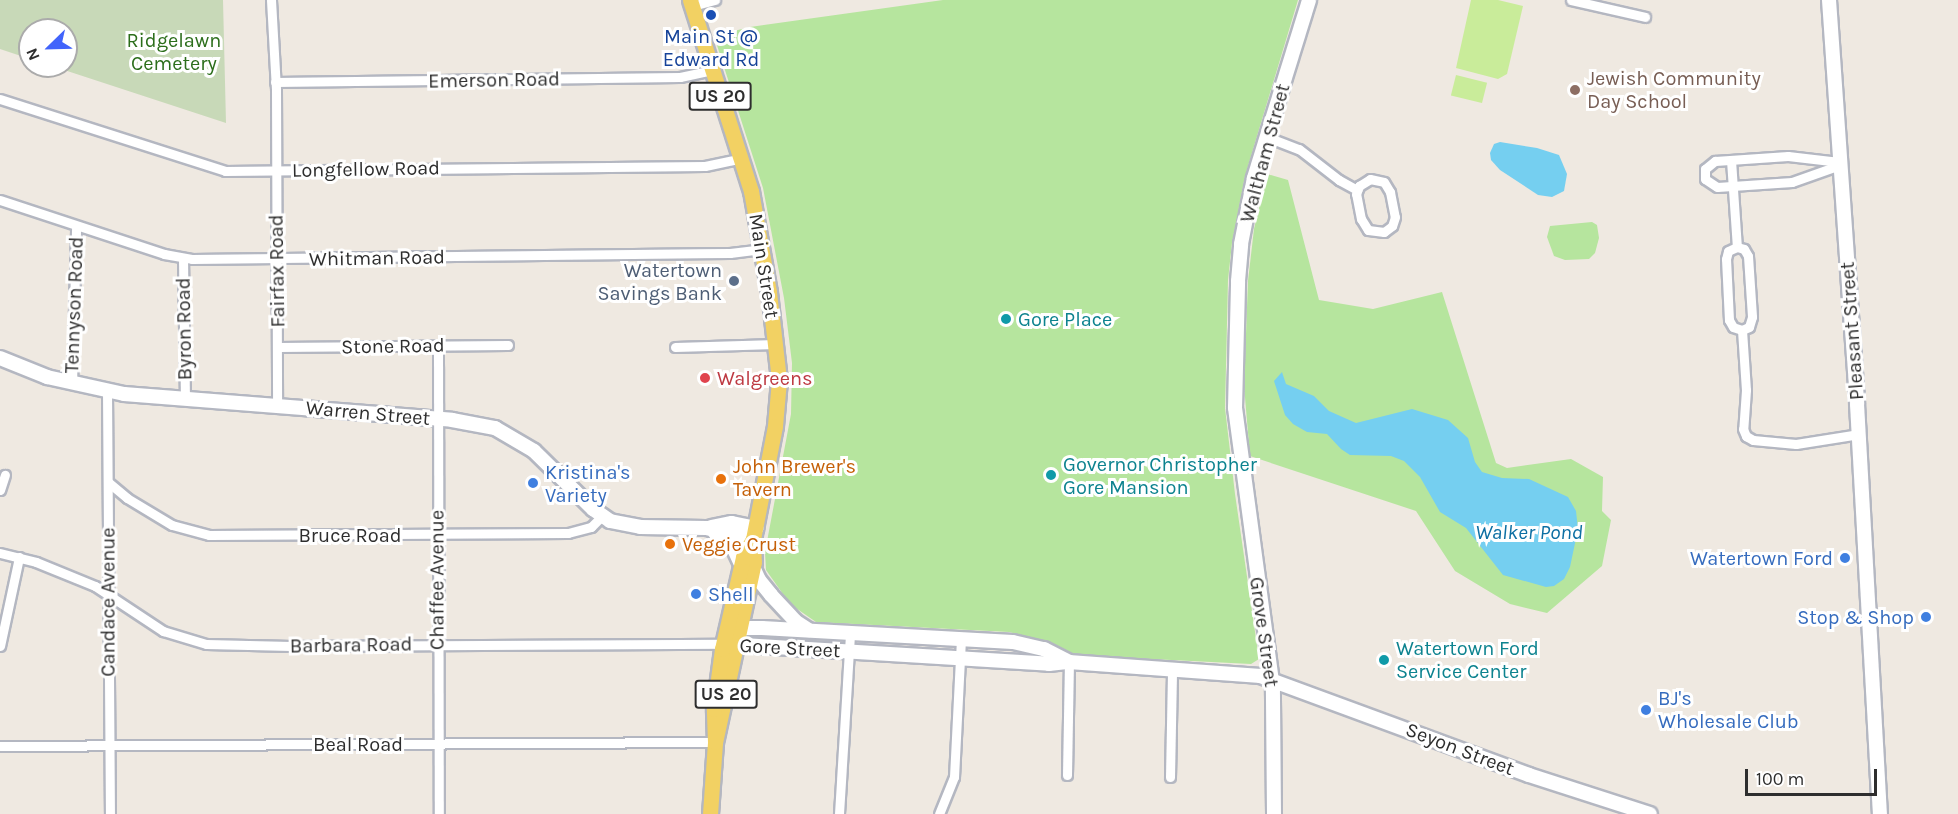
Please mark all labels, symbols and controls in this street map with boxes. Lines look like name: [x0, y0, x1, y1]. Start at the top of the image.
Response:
marker: Main St @ Edward Rd: [704, 8, 718, 22]
north arrow: [18, 18, 78, 78]
place label: Main St @ Edward Rd: [663, 24, 759, 71]
park label: Ridgelawn Cemetery: [127, 28, 221, 75]
text: N: [22, 45, 44, 63]
place label: Jewish Community Day School: [1587, 66, 1761, 113]
street label: Emerson Road: [428, 67, 560, 93]
road number: US 20: [688, 81, 752, 111]
street label: Waltham Street: [1235, 81, 1295, 225]
marker: Jewish Community Day School: [1568, 83, 1582, 97]
street label: Longfellow Road: [292, 156, 440, 182]
street label: Main Street: [744, 212, 784, 320]
street label: Fairfax Road: [264, 214, 290, 328]
street label: Tennyson Road: [60, 236, 88, 374]
street label: Whitman Road: [309, 245, 445, 271]
place label: Watertown Savings Bank: [597, 258, 722, 305]
street label: Pleasant Street: [1835, 261, 1869, 401]
marker: Watertown Savings Bank: [727, 274, 741, 288]
street label: Byron Road: [171, 277, 197, 381]
place label: Gore Place: [1018, 307, 1112, 331]
marker: Gore Place: [999, 312, 1013, 326]
street label: Stone Road: [341, 333, 445, 359]
place label: Walgreens: [717, 366, 812, 390]
marker: Walgreens: [698, 371, 712, 385]
street label: Warren Street: [305, 396, 431, 430]
place label: Governor Christopher Gore Mansion: [1063, 452, 1257, 499]
place label: John Brewer's Tavern: [733, 455, 856, 502]
place label: Kristina's Variety: [545, 460, 631, 507]
marker: Governor Christopher Gore Mansion: [1044, 468, 1058, 482]
marker: John Brewer's Tavern: [714, 472, 728, 486]
marker: Kristina's Variety: [526, 476, 540, 490]
street label: Chaffee Avenue: [425, 510, 449, 650]
water label: Walker Pond: [1475, 519, 1583, 545]
street label: Bruce Road: [298, 523, 402, 547]
street label: Candace Avenue: [96, 527, 120, 677]
place label: Veggie Crust: [682, 532, 796, 556]
marker: Veggie Crust: [663, 537, 677, 551]
place label: Watertown Ford: [1690, 546, 1833, 570]
marker: Watertown Ford: [1838, 551, 1852, 565]
street label: Grove Street: [1244, 575, 1284, 689]
place label: Shell: [708, 582, 754, 606]
marker: Shell: [689, 587, 703, 601]
place label: Stop & Shop: [1797, 605, 1914, 629]
marker: Stop & Shop: [1919, 610, 1933, 624]
street label: Barbara Road: [290, 632, 412, 658]
street label: Gore Street: [739, 633, 841, 663]
place label: Watertown Ford Service Center: [1396, 636, 1539, 683]
marker: Watertown Ford Service Center: [1377, 653, 1391, 667]
road number: US 20: [694, 679, 758, 709]
place label: BJ's Wholesale Club: [1658, 686, 1799, 733]
marker: BJ's Wholesale Club: [1639, 703, 1653, 717]
street label: Seyon Street: [1402, 717, 1518, 781]
street label: Beal Road: [313, 732, 403, 756]
scale bar: [1748, 757, 1880, 795]
text: 100 m: [1756, 768, 1804, 790]

